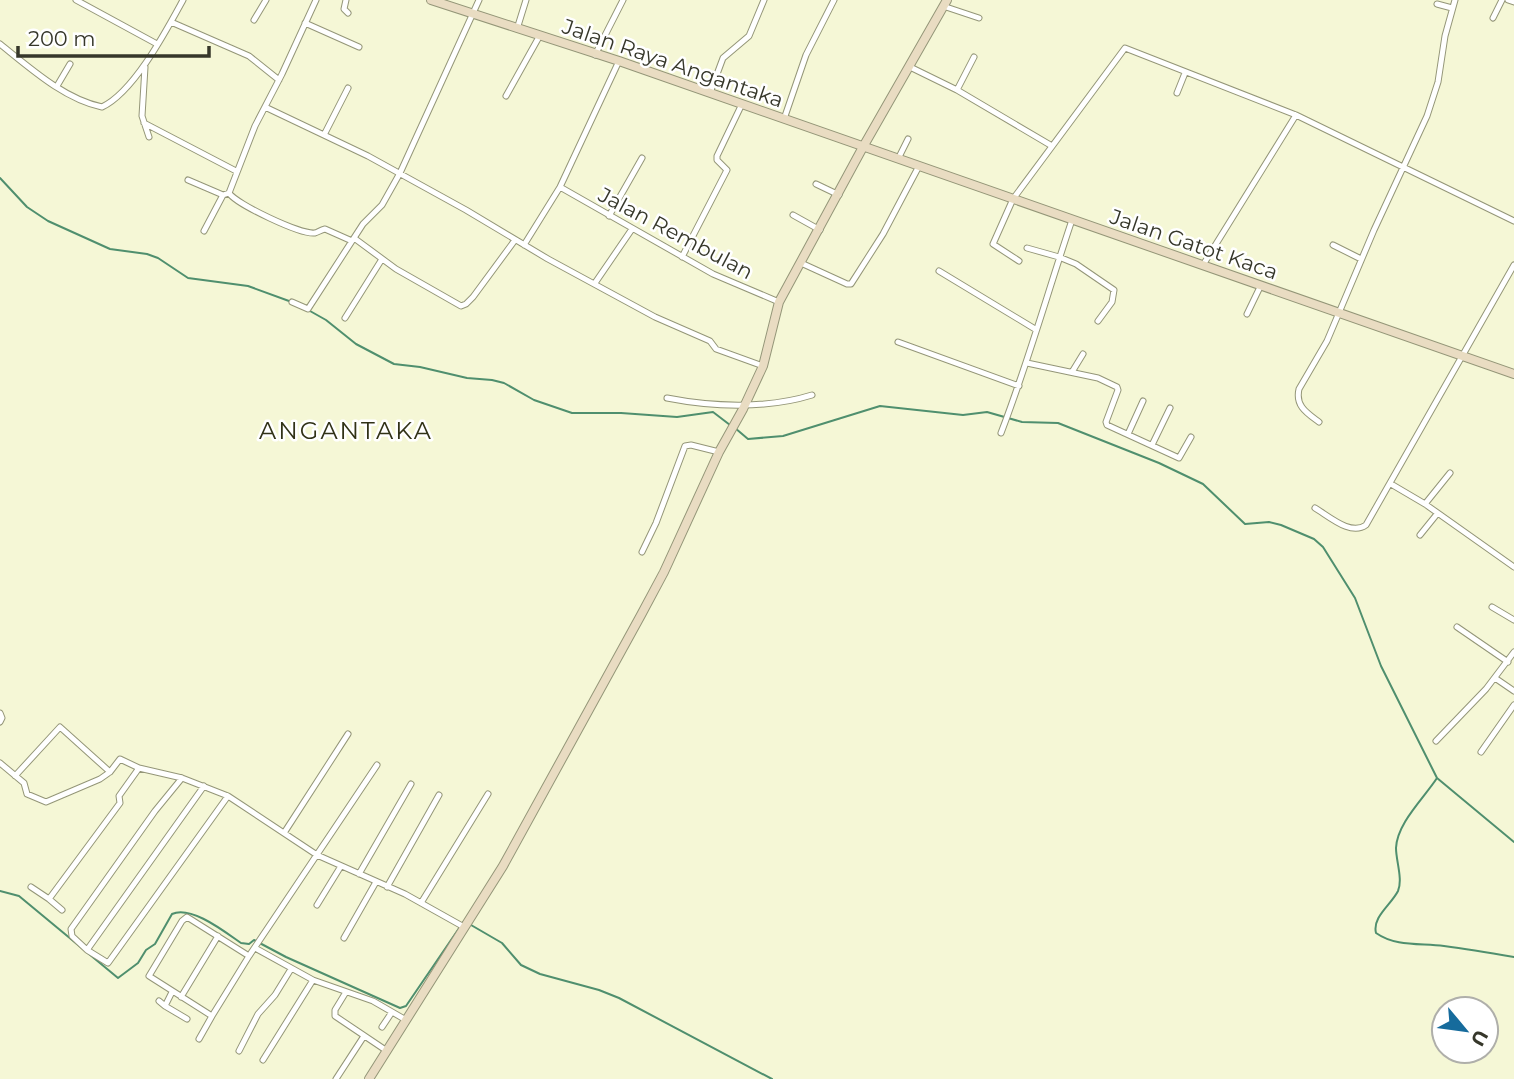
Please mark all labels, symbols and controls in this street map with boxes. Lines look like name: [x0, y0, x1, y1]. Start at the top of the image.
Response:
street label: Jalan Raya Angantaka: [558, 13, 787, 113]
scale bar: [18, 14, 208, 58]
text: 200 m: [28, 26, 95, 51]
street label: Jalan Rembulan: [594, 181, 758, 284]
street label: Jalan Gatot Kaca: [1106, 203, 1281, 284]
district label: ANGANTAKA: [259, 416, 433, 445]
north arrow: [1430, 995, 1500, 1065]
text: U: [1466, 1026, 1493, 1050]

